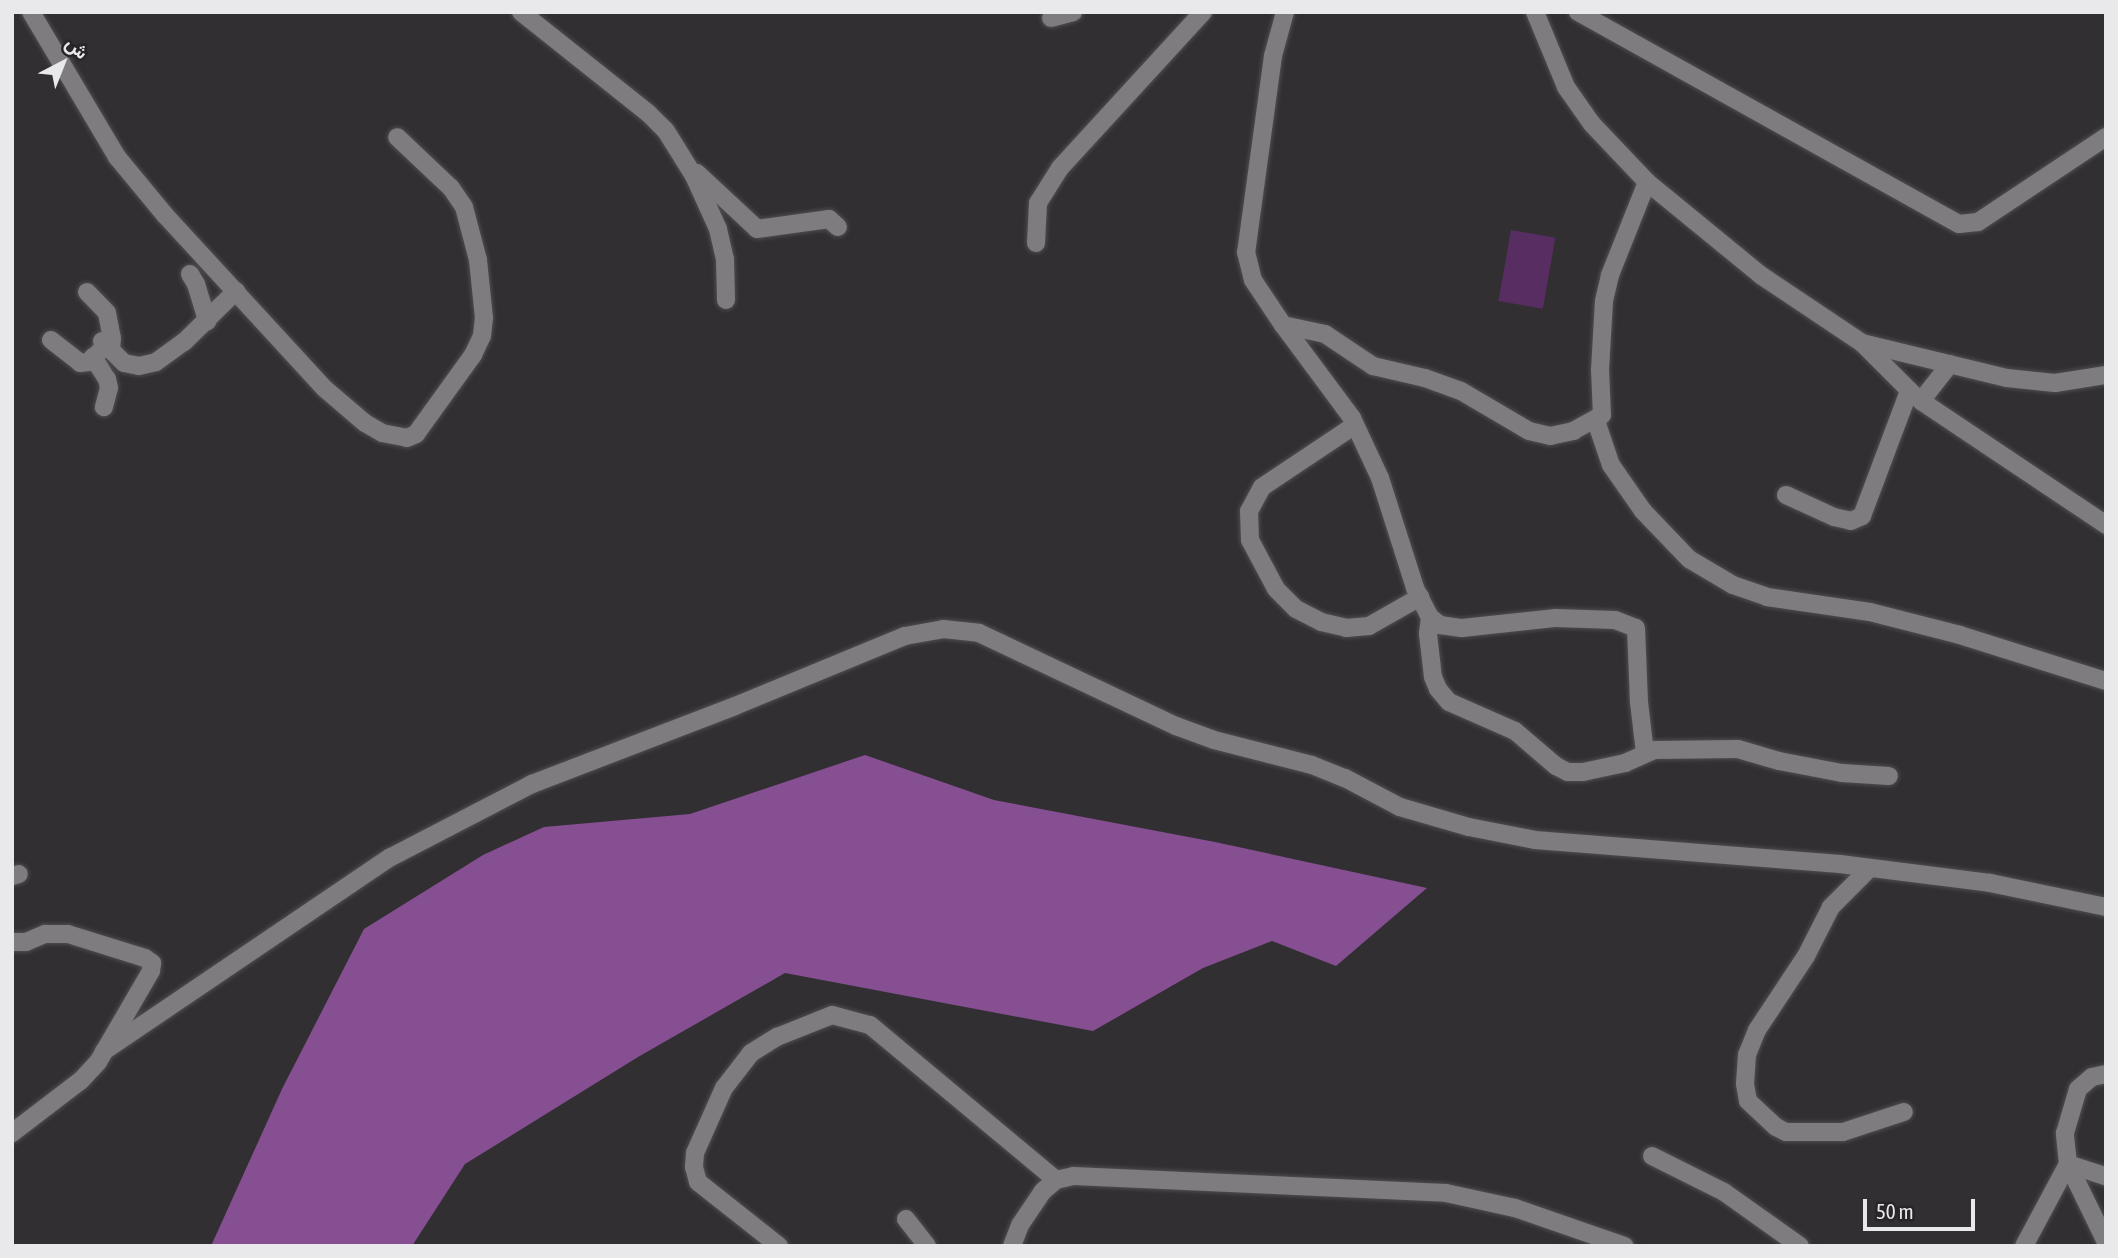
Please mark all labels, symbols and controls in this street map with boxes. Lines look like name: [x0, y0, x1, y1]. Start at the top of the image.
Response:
north arrow: [28, 28, 98, 98]
text: ش: [61, 32, 93, 63]
scale bar: [1866, 1184, 1978, 1228]
text: 50 m: [1876, 1199, 1914, 1223]

